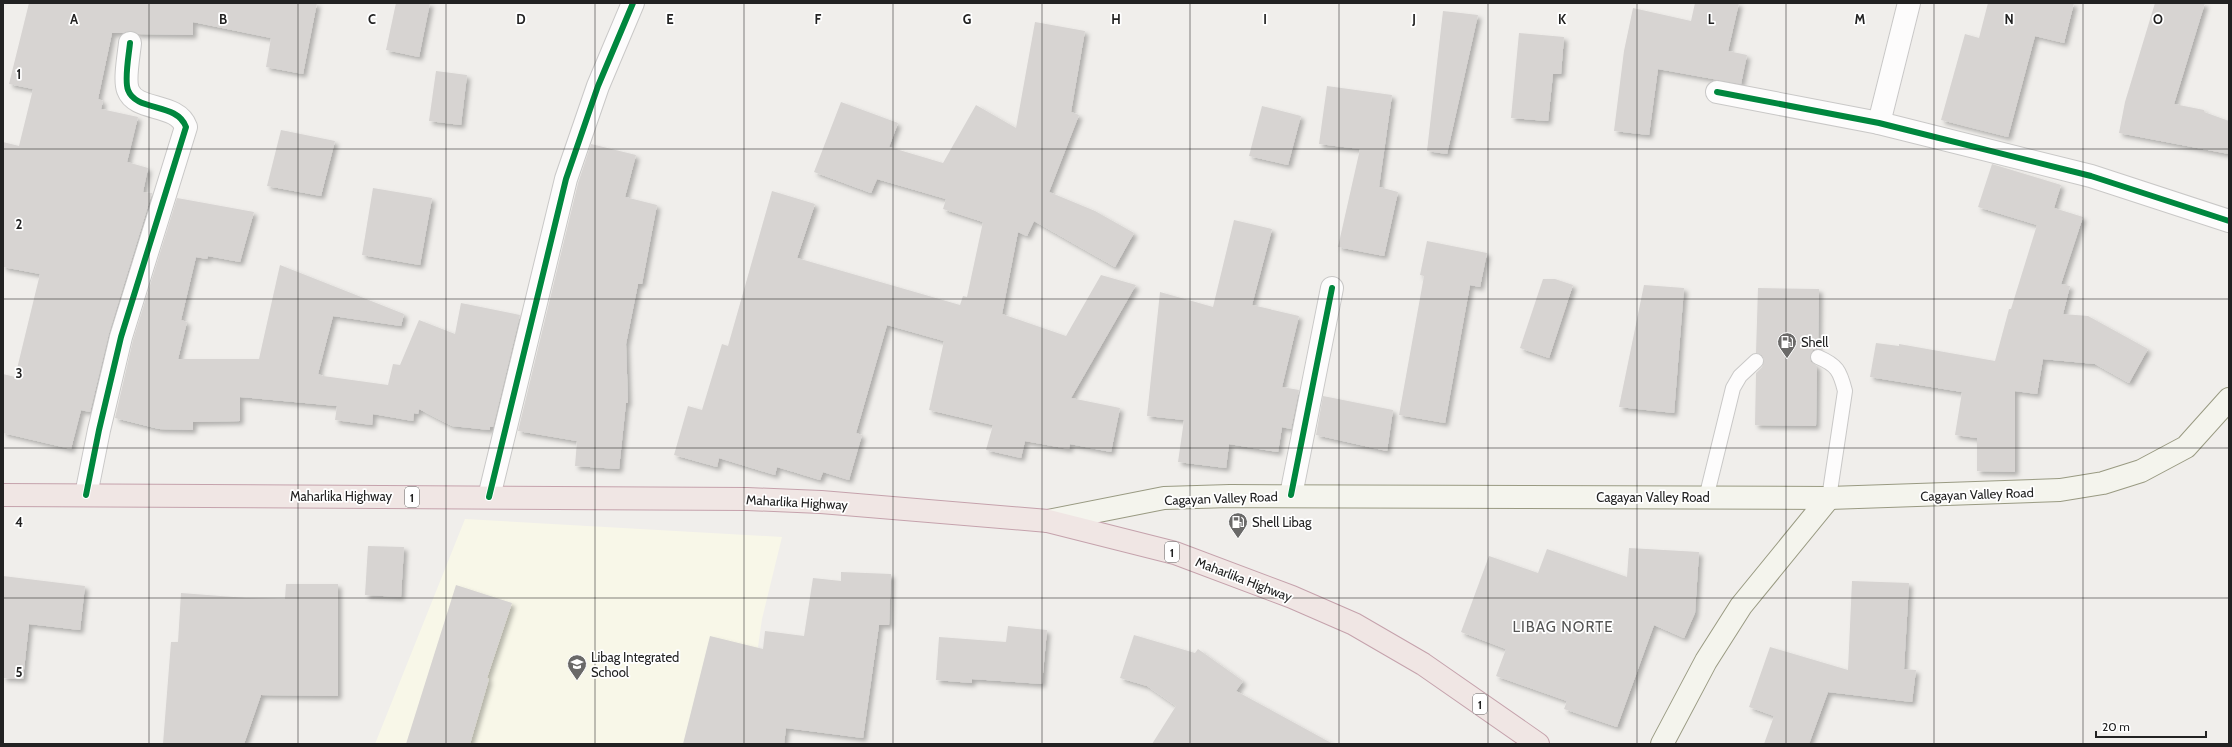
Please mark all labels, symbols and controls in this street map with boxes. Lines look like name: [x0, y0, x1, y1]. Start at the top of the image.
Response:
text: A: [70, 11, 79, 27]
text: B: [219, 11, 227, 27]
text: C: [368, 11, 376, 27]
text: D: [516, 11, 526, 27]
text: E: [666, 11, 674, 27]
text: F: [815, 11, 822, 27]
text: G: [963, 11, 972, 27]
text: H: [1111, 11, 1121, 27]
text: I: [1263, 11, 1267, 27]
text: J: [1411, 11, 1416, 27]
text: K: [1558, 11, 1567, 27]
text: L: [1708, 11, 1715, 27]
text: M: [1855, 11, 1866, 27]
text: N: [2004, 11, 2014, 27]
text: O: [2153, 11, 2163, 27]
text: 1: [17, 66, 21, 82]
text: 2: [16, 216, 23, 232]
fuel station icon: Shell: [1776, 331, 1798, 359]
place label: Shell: [1801, 334, 1828, 350]
text: 3: [15, 365, 23, 381]
street label: Cagayan Valley Road: [1920, 484, 2034, 504]
road number: 1: [405, 487, 419, 507]
street label: Maharlika Highway: [290, 488, 392, 504]
street label: Cagayan Valley Road: [1164, 488, 1278, 508]
street label: Cagayan Valley Road: [1596, 489, 1710, 505]
street label: Maharlika Highway: [746, 491, 849, 513]
fuel station icon: Shell Libag: [1227, 511, 1249, 539]
text: 4: [15, 514, 23, 530]
place label: Shell Libag: [1252, 514, 1312, 530]
road number: 1: [1165, 542, 1179, 562]
street label: Maharlika Highway: [1194, 553, 1295, 605]
district label: LIBAG NORTE: [1512, 618, 1614, 636]
place label: Libag Integrated School: [591, 649, 679, 680]
school or university icon: Libag Integrated School: [566, 653, 588, 681]
text: 5: [16, 664, 23, 680]
road number: 1: [1473, 694, 1487, 714]
scale bar: [2096, 713, 2206, 739]
text: 20 m: [2102, 719, 2130, 734]

